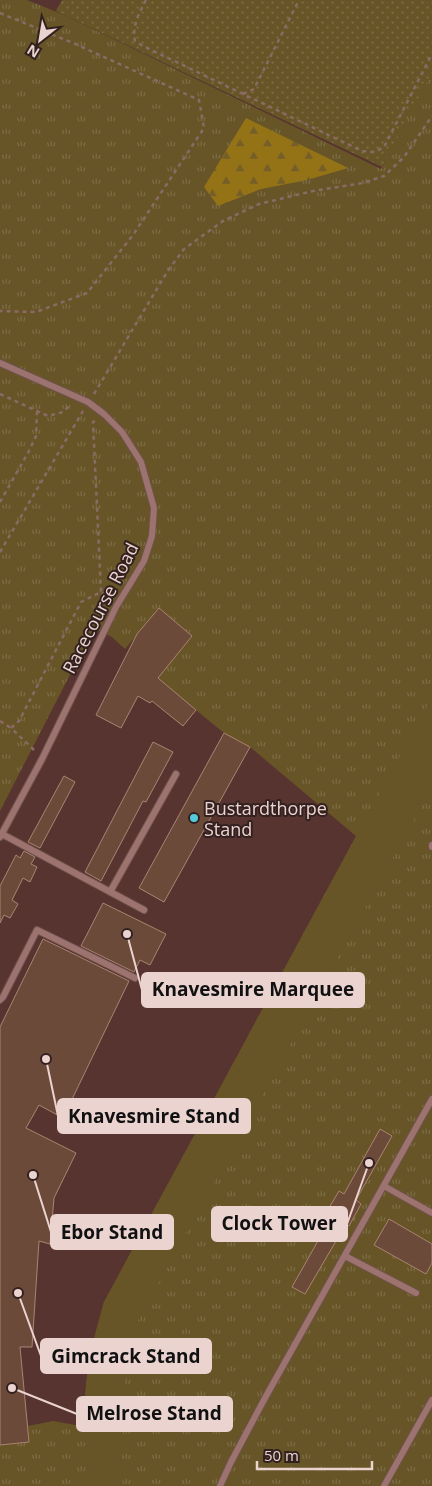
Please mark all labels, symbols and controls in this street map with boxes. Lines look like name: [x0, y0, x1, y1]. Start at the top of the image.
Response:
north arrow: [15, 15, 65, 65]
text: N: [23, 40, 43, 63]
street label: Racecourse Road: [57, 538, 143, 678]
place label: Bustardthorpe Stand: [204, 796, 327, 841]
marker: Bustardthorpe Stand: [188, 812, 200, 824]
callout: Knavesmire Marquee: [142, 973, 364, 1007]
text: Knavesmire Marquee: [152, 976, 354, 1002]
callout: Knavesmire Stand: [58, 1099, 250, 1133]
text: Knavesmire Stand: [68, 1103, 240, 1129]
callout: Clock Tower: [212, 1207, 347, 1241]
text: Clock Tower: [221, 1210, 337, 1236]
callout: Ebor Stand: [51, 1215, 173, 1249]
text: Ebor Stand: [61, 1219, 163, 1245]
callout: Gimcrack Stand: [41, 1339, 211, 1373]
text: Gimcrack Stand: [51, 1343, 201, 1369]
callout: Melrose Stand: [77, 1397, 232, 1431]
text: Melrose Stand: [86, 1400, 222, 1426]
scale bar: [257, 1438, 372, 1470]
text: 50 m: [264, 1445, 299, 1465]

